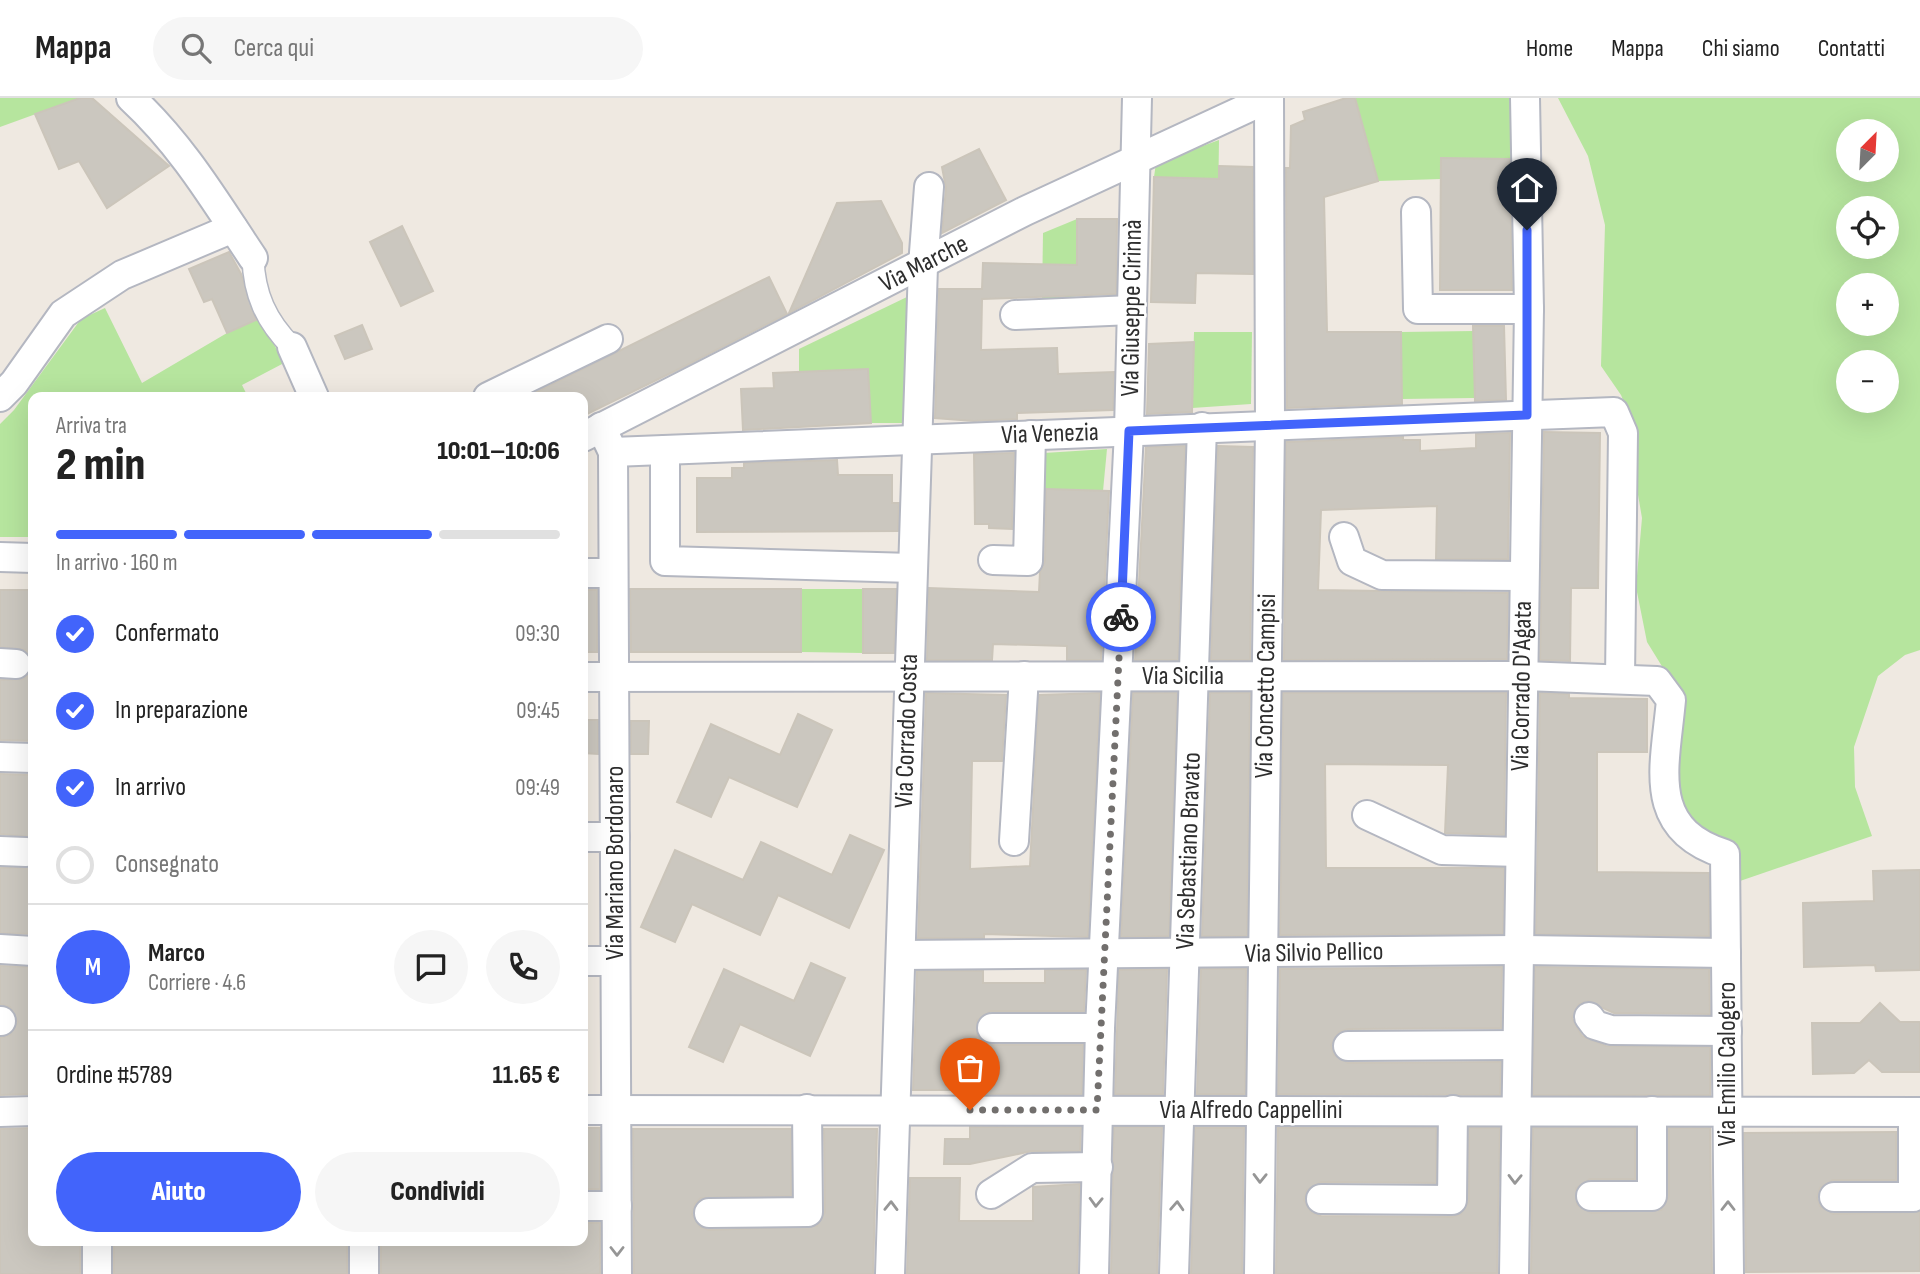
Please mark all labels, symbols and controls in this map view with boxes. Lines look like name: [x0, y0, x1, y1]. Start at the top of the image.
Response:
search box: [153, 17, 643, 80]
text: Mappa: [35, 28, 111, 68]
icon: search: [177, 29, 215, 67]
text: Cerca qui: [233, 33, 314, 64]
text: Home: [1526, 34, 1573, 63]
text: Mappa: [1611, 34, 1664, 63]
text: Chi siamo: [1702, 34, 1780, 63]
text: Contatti: [1818, 34, 1885, 63]
north arrow: [1836, 119, 1899, 182]
map controls: [1836, 119, 1899, 413]
pin: [1497, 158, 1557, 230]
icon: home: [1508, 169, 1546, 207]
button: locate: [1836, 196, 1899, 259]
street label: Via Giuseppe Cirinnà: [1115, 219, 1149, 397]
street label: Via Marche: [875, 229, 973, 299]
button: +: [1836, 273, 1899, 336]
button: −: [1836, 350, 1899, 413]
text: Arriva tra: [56, 412, 127, 440]
street label: Via Venezia: [1001, 417, 1099, 451]
text: 10:01–10:06: [437, 436, 560, 467]
text: 2 min: [56, 438, 145, 493]
text: In arrivo · 160 m: [56, 549, 177, 577]
courier: [1086, 582, 1156, 652]
street label: Via Concetto Campisi: [1249, 593, 1283, 779]
icon: bike: [1102, 598, 1140, 636]
street label: Via Corrado D'Agata: [1505, 601, 1539, 771]
icon: check: [56, 615, 94, 653]
text: Confermato: [115, 618, 219, 649]
text: 09:30: [515, 620, 560, 648]
street label: Via Corrado Costa: [889, 653, 925, 809]
street label: Via Sicilia: [1142, 661, 1224, 692]
icon: check: [56, 692, 94, 730]
text: In preparazione: [115, 695, 248, 726]
text: 09:45: [516, 697, 560, 725]
street label: Via Sebastiano Bravato: [1170, 752, 1208, 950]
street label: Via Mariano Bordonaro: [600, 766, 631, 960]
icon: check: [56, 769, 94, 807]
text: In arrivo: [115, 772, 186, 803]
text: 09:49: [515, 774, 560, 802]
text: Consegnato: [115, 849, 219, 880]
button: chat: [394, 930, 468, 1004]
button: phone: [486, 930, 560, 1004]
street label: Via Silvio Pellico: [1244, 936, 1384, 970]
text: Marco: [148, 938, 205, 969]
text: M: [85, 952, 101, 983]
text: Corriere · 4.6: [148, 969, 246, 997]
street label: Via Emilio Calogero: [1712, 982, 1743, 1146]
pin: [940, 1038, 1000, 1110]
icon: bag: [951, 1049, 989, 1087]
text: Ordine #5789: [56, 1060, 173, 1091]
text: 11.65 €: [493, 1060, 560, 1091]
street label: Via Alfredo Cappellini: [1160, 1095, 1342, 1126]
button: Aiuto: [56, 1152, 301, 1232]
button: Condividi: [315, 1152, 560, 1232]
one-way arrow: [1252, 1173, 1268, 1184]
one-way arrow: [1507, 1174, 1523, 1185]
one-way arrow: [1089, 1197, 1104, 1208]
one-way arrow: [883, 1200, 899, 1211]
one-way arrow: [1170, 1200, 1185, 1211]
one-way arrow: [1720, 1200, 1736, 1211]
one-way arrow: [609, 1247, 625, 1257]

